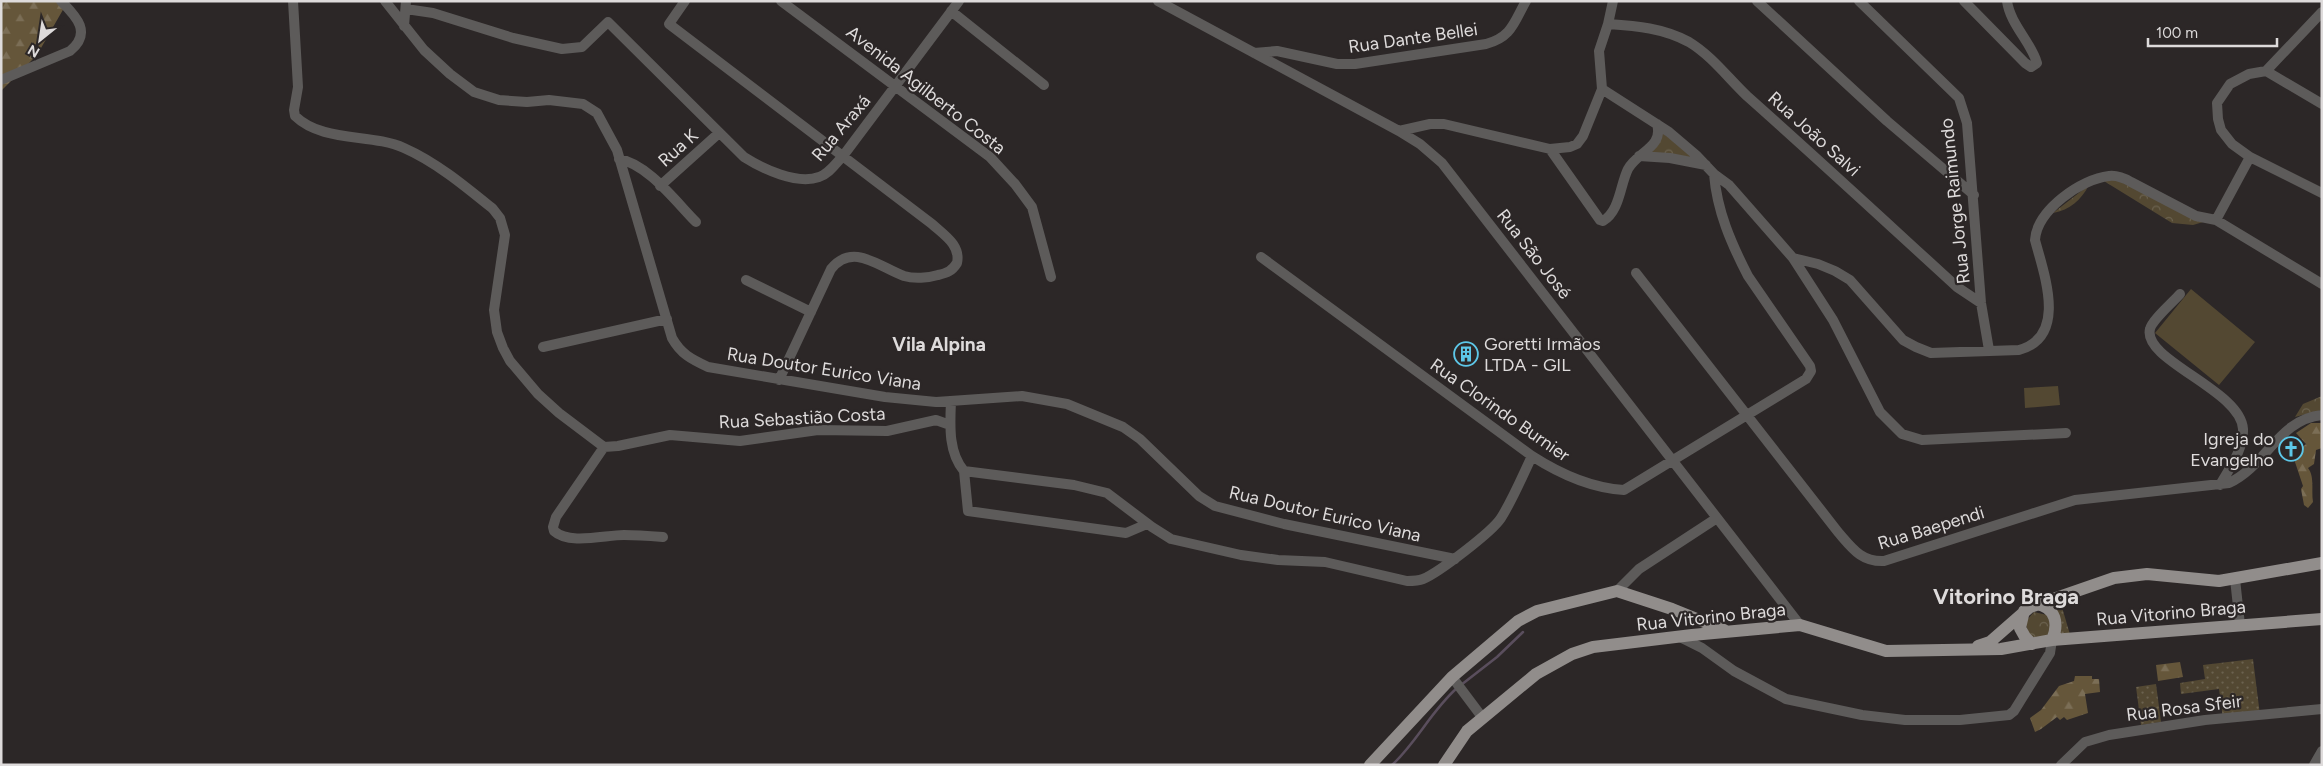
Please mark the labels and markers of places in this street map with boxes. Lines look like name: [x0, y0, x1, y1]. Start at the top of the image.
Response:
place label: Goretti Irmãos LTDA - GIL: [1484, 333, 1601, 376]
building icon: Goretti Irmãos LTDA - GIL: [1453, 341, 1479, 367]
place label: Igreja do Evangelho: [2190, 428, 2274, 471]
church icon: Igreja do Evangelho: [2278, 436, 2304, 462]

